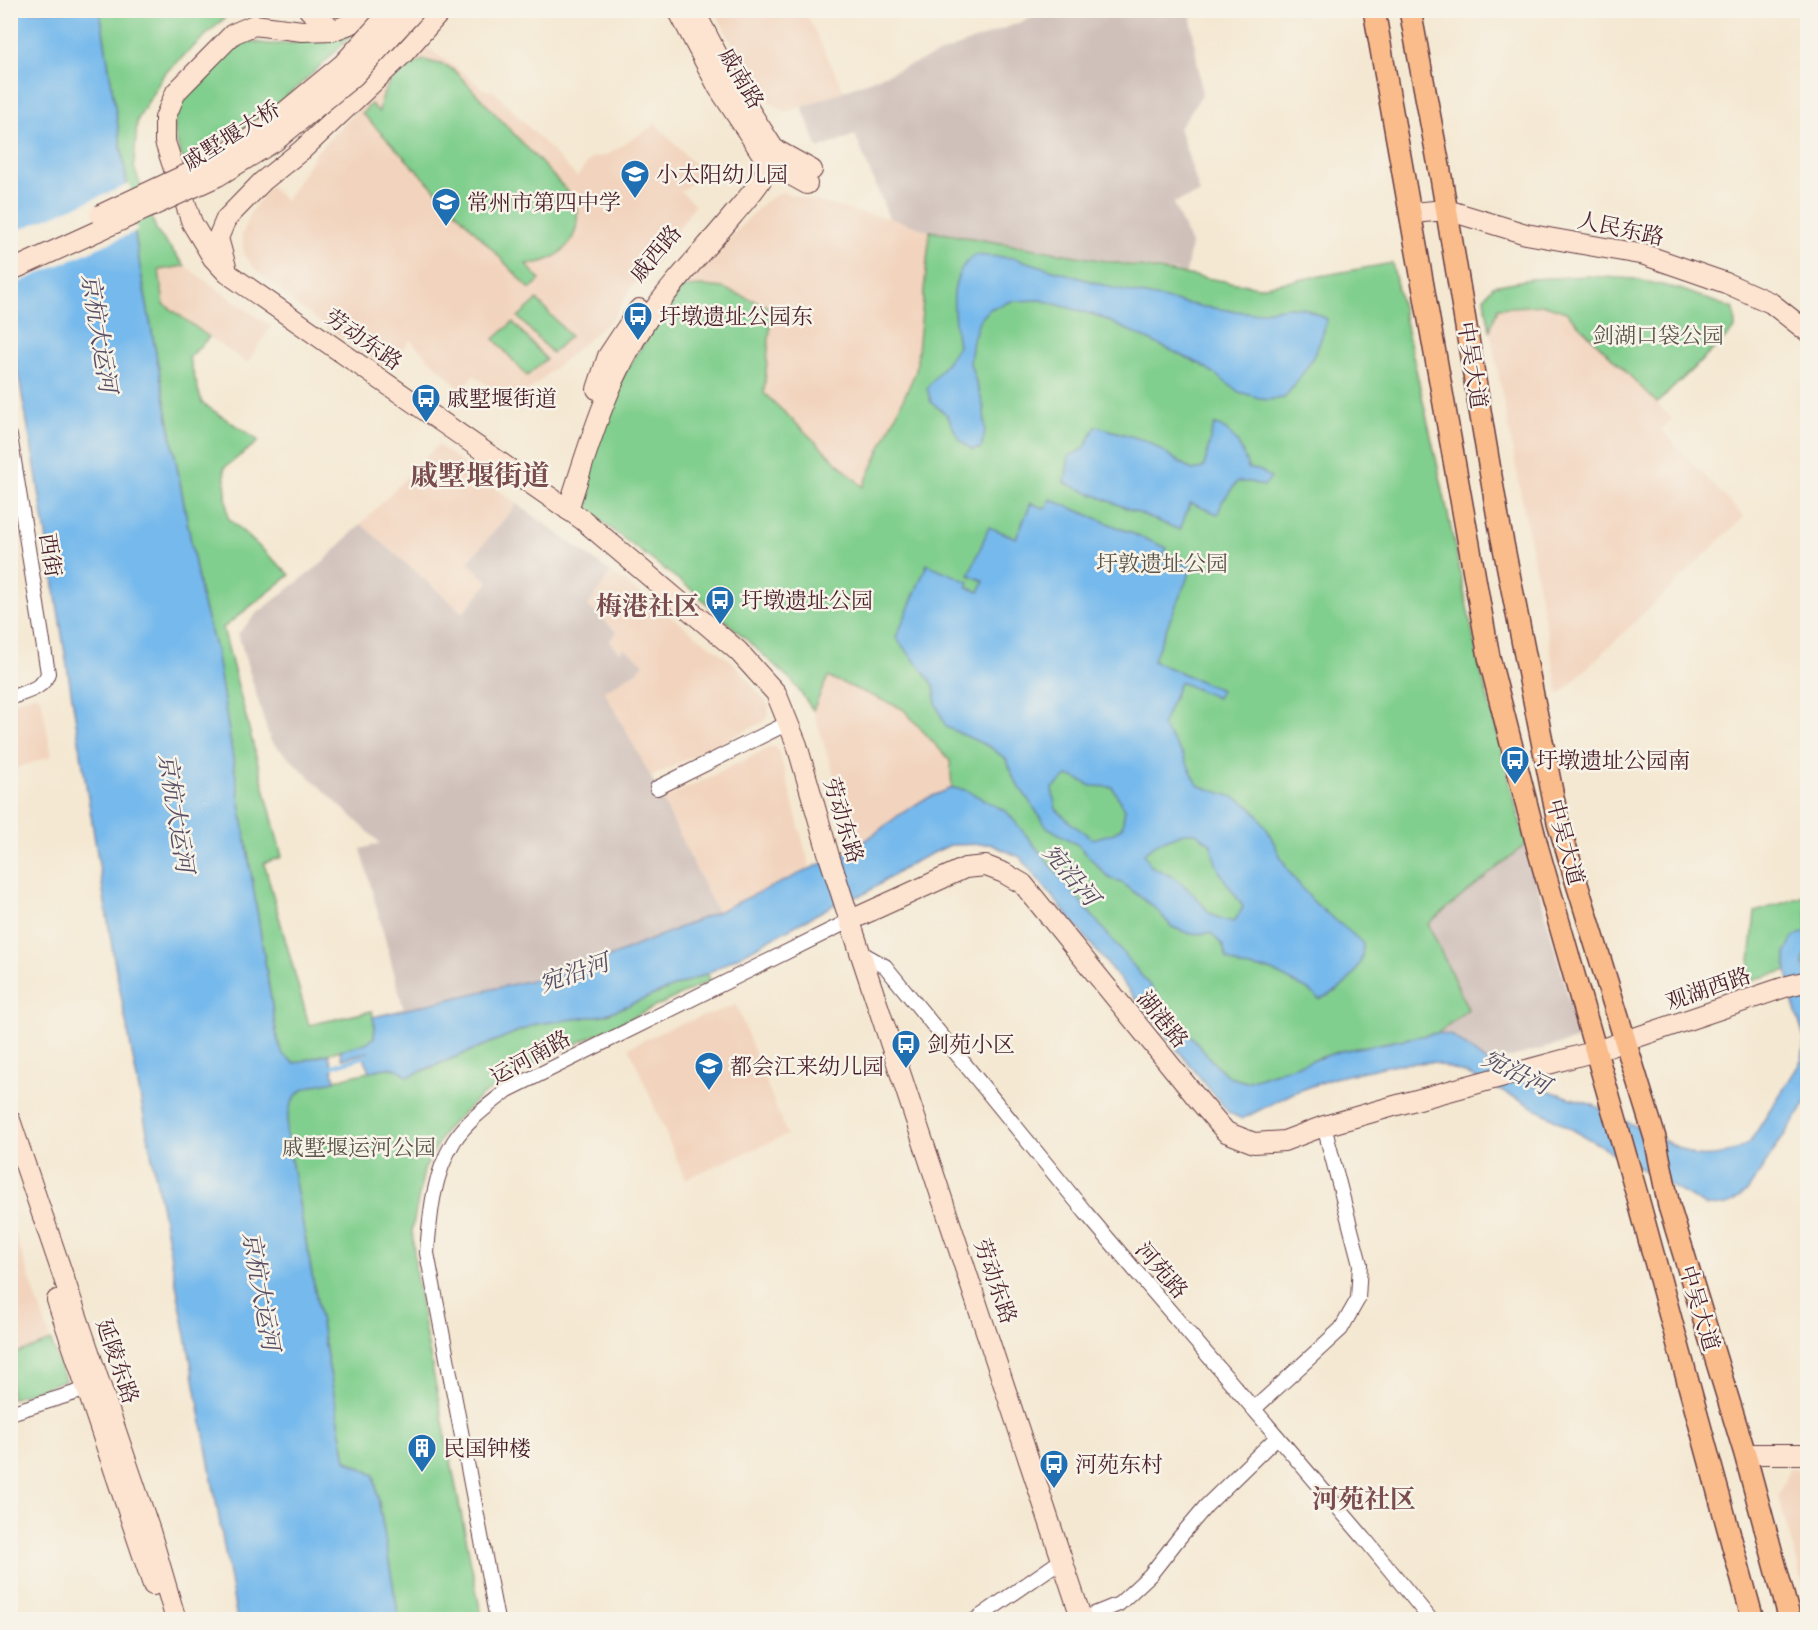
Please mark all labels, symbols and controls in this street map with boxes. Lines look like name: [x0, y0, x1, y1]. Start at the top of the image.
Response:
street label: 戚南路: [713, 43, 769, 114]
street label: 戚墅堰大桥: [178, 96, 286, 177]
school or university icon: 小太阳幼儿园: [619, 158, 651, 200]
place label: 小太阳幼儿园: [656, 162, 788, 189]
school or university icon: 常州市第四中学: [430, 186, 462, 228]
place label: 常州市第四中学: [467, 190, 621, 217]
street label: 人民东路: [1575, 207, 1667, 252]
street label: 戚西路: [625, 220, 688, 288]
water label: 京杭大运河: [74, 272, 123, 399]
bus stop icon: 圩墩遗址公园东: [622, 300, 654, 342]
street label: 劳动东路: [319, 304, 407, 377]
place label: 圩墩遗址公园东: [659, 304, 813, 331]
street label: 中吴大道: [1451, 320, 1492, 411]
park label: 剑湖口袋公园: [1592, 323, 1724, 350]
bus stop icon: 戚墅堰街道: [410, 382, 442, 424]
place label: 戚墅堰街道: [447, 386, 557, 413]
district label: 戚墅堰街道: [410, 459, 550, 494]
street label: 西街: [33, 531, 66, 579]
park label: 圩敦遗址公园: [1096, 551, 1228, 578]
bus stop icon: 圩墩遗址公园: [704, 584, 736, 626]
place label: 圩墩遗址公园: [741, 588, 873, 615]
district label: 梅港社区: [596, 591, 700, 623]
bus stop icon: 圩墩遗址公园南: [1499, 744, 1531, 786]
place label: 圩墩遗址公园南: [1536, 748, 1690, 775]
water label: 京杭大运河: [151, 752, 200, 879]
street label: 劳动东路: [817, 774, 868, 866]
street label: 中吴大道: [1540, 796, 1589, 888]
water label: 宛沿河: [1036, 838, 1107, 916]
water label: 宛沿河: [535, 947, 617, 1000]
street label: 观湖西路: [1662, 962, 1754, 1017]
street label: 湖港路: [1131, 986, 1193, 1054]
street label: 运河南路: [486, 1025, 576, 1091]
bus stop icon: 剑苑小区: [890, 1028, 922, 1070]
place label: 剑苑小区: [927, 1032, 1015, 1059]
water label: 宛沿河: [1477, 1044, 1558, 1104]
school or university icon: 都会江来幼儿园: [693, 1050, 725, 1092]
place label: 都会江来幼儿园: [730, 1054, 884, 1081]
park label: 戚墅堰运河公园: [282, 1135, 436, 1162]
water label: 京杭大运河: [235, 1229, 286, 1357]
street label: 劳动东路: [967, 1235, 1022, 1327]
street label: 河苑路: [1129, 1237, 1193, 1305]
street label: 中吴大道: [1673, 1262, 1724, 1354]
street label: 延陵东路: [89, 1315, 144, 1407]
building icon: 民国钟楼: [406, 1432, 438, 1474]
place label: 民国钟楼: [443, 1436, 531, 1463]
bus stop icon: 河苑东村: [1038, 1448, 1070, 1490]
place label: 河苑东村: [1075, 1452, 1163, 1479]
district label: 河苑社区: [1312, 1484, 1416, 1516]

